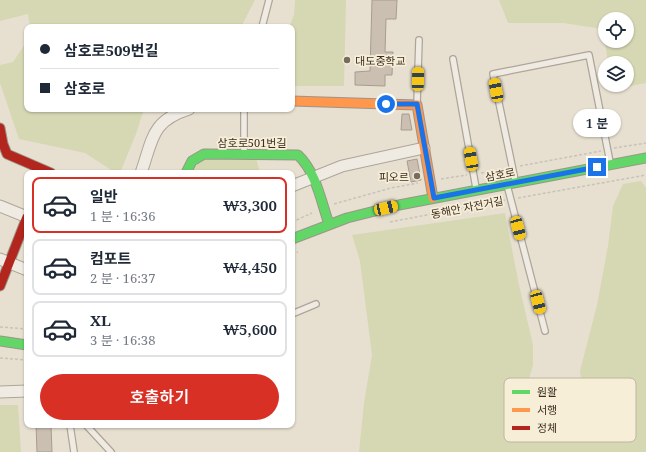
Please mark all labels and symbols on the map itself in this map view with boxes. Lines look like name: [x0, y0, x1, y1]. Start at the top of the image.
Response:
place label: 대도중학교: [355, 53, 406, 68]
marker: 대도중학교: [342, 55, 352, 65]
car: [412, 67, 424, 91]
car: [488, 77, 504, 103]
route start: [377, 95, 395, 113]
callout: 1 분: [573, 109, 621, 137]
street label: 삼호로501번길: [217, 135, 287, 150]
car: [463, 146, 479, 172]
route end: [588, 158, 606, 176]
street label: 삼호로: [484, 164, 516, 184]
place label: 피오르: [379, 169, 409, 184]
marker: 피오르: [412, 171, 422, 181]
street label: 동해안 자전거길: [429, 193, 505, 221]
car: [373, 199, 399, 217]
car: [509, 215, 527, 241]
car: [529, 289, 547, 315]
legend: [504, 378, 636, 442]
text: 원활: [537, 384, 557, 399]
text: 서행: [537, 402, 557, 417]
text: 정체: [537, 420, 557, 435]

